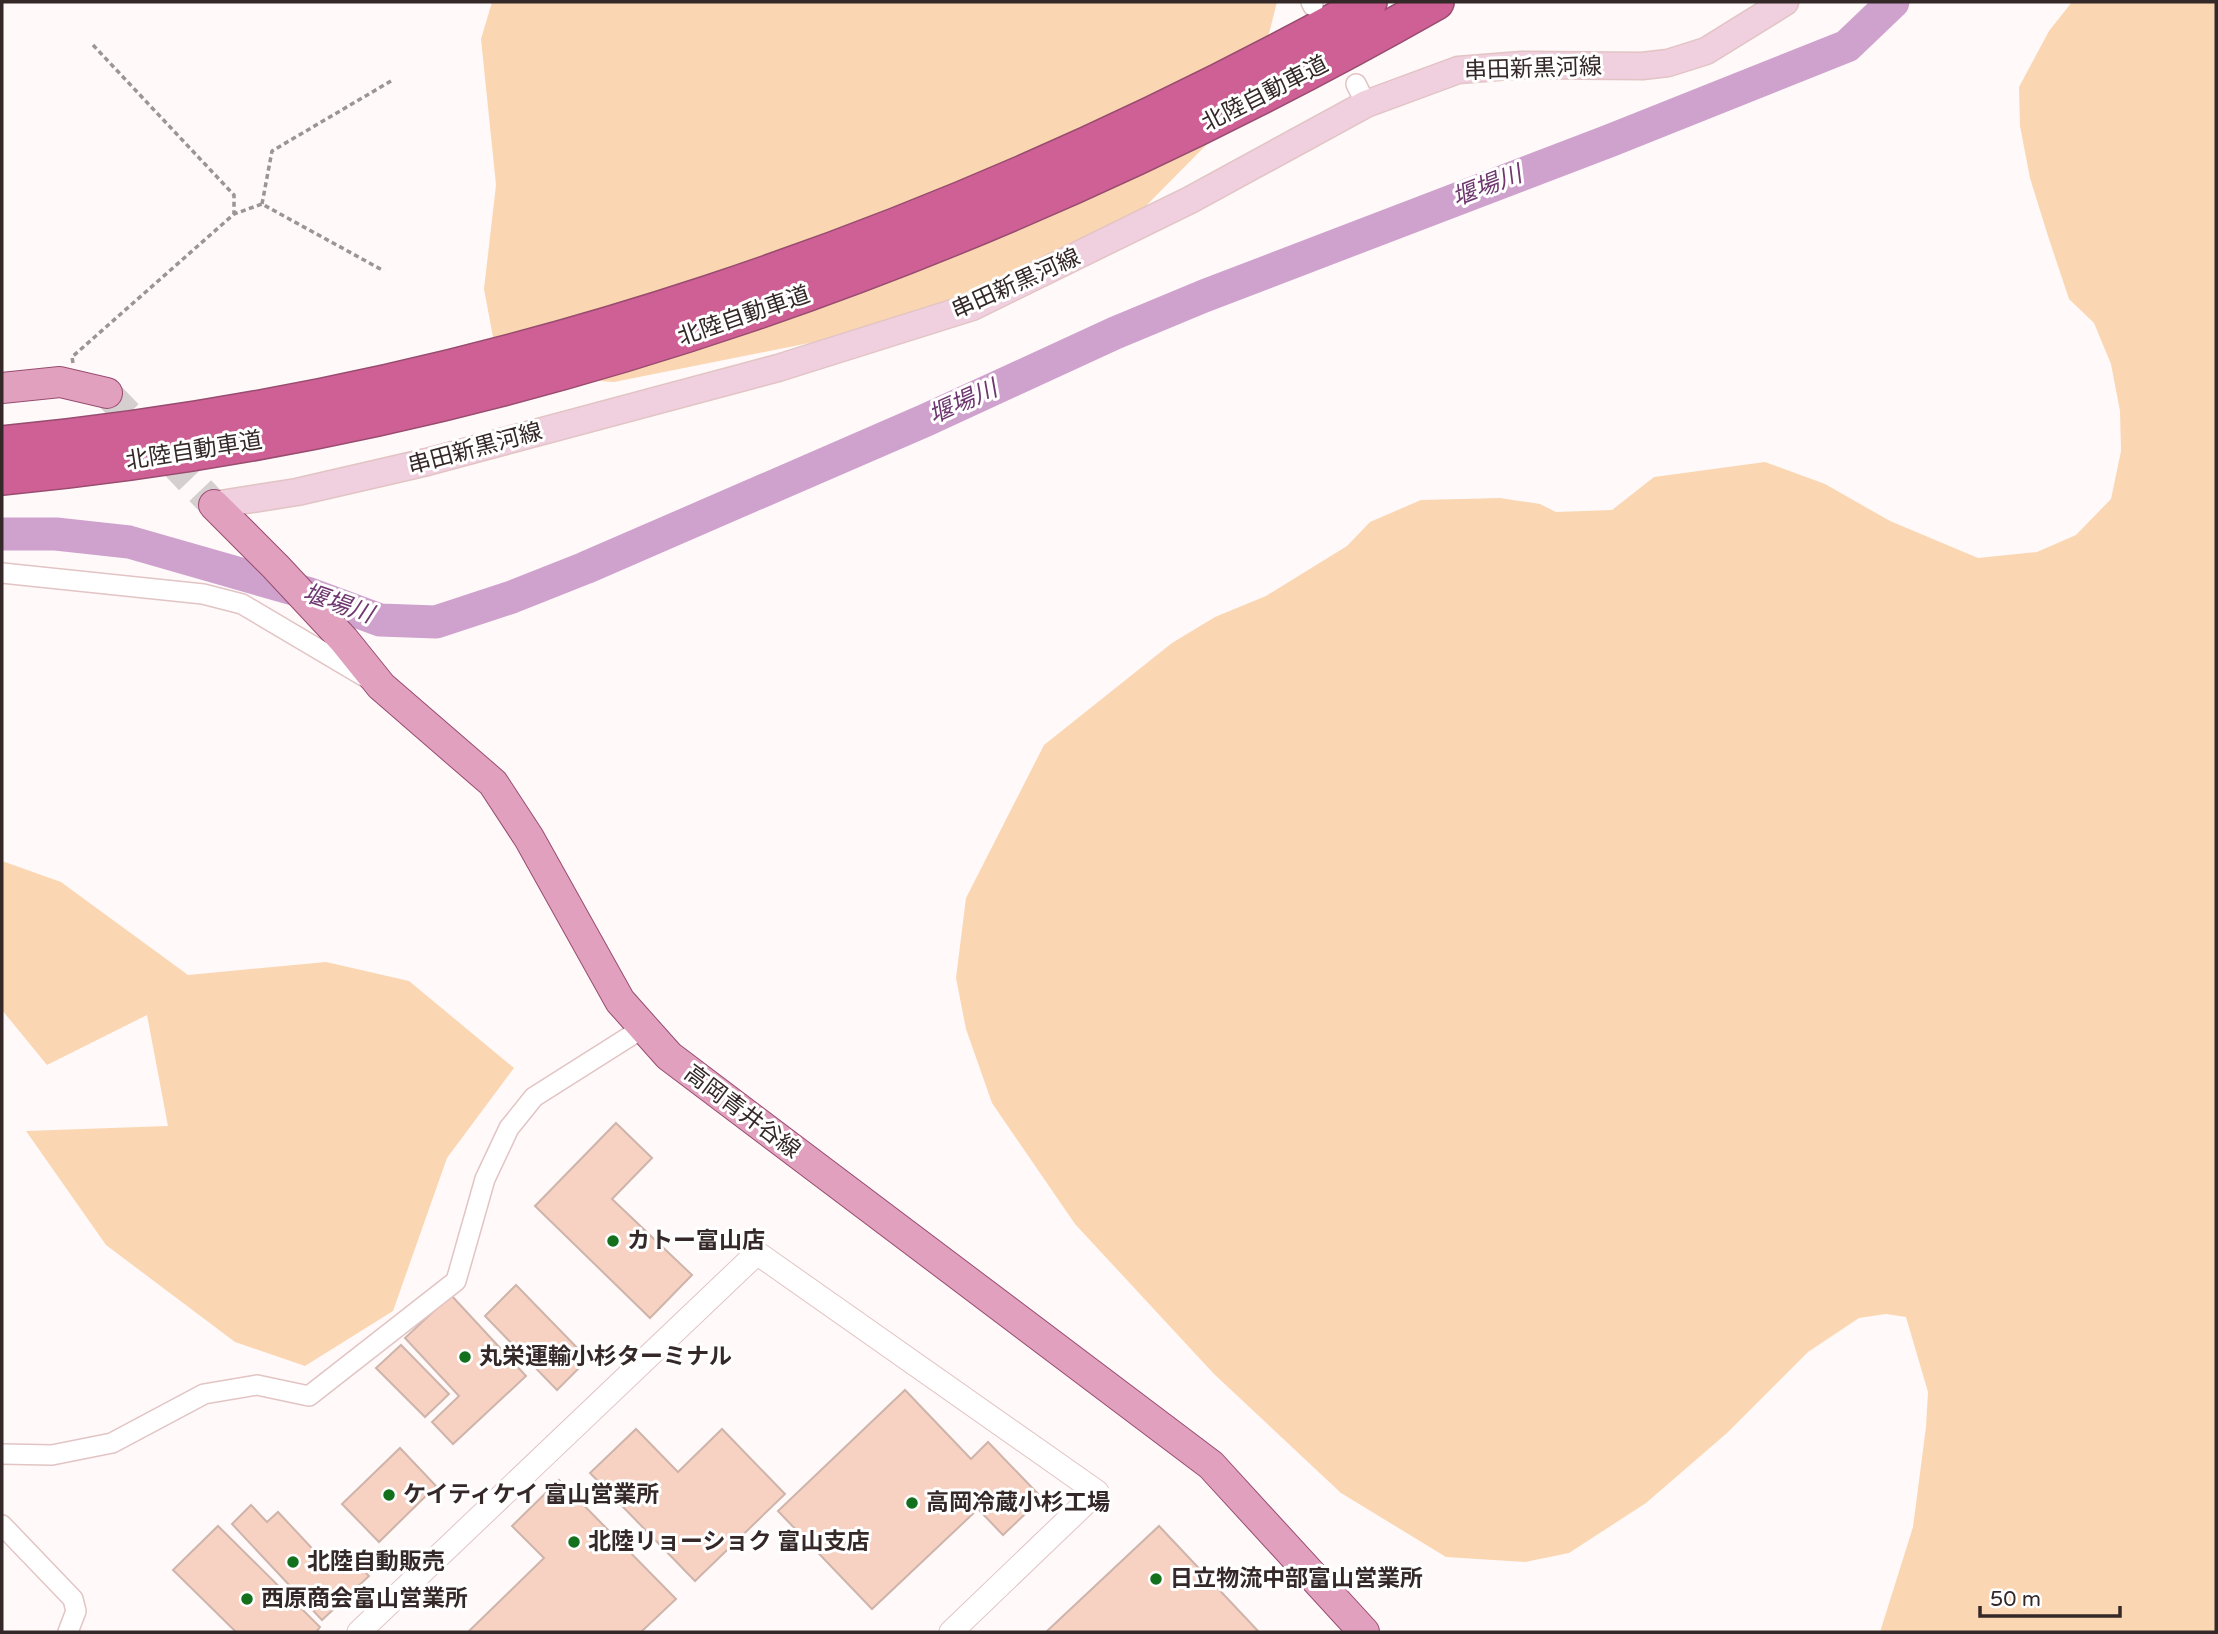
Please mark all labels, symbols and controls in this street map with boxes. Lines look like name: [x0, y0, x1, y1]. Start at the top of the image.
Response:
street label: 北陸自動車道: [1197, 50, 1333, 138]
street label: 串田新黒河線: [1464, 53, 1602, 85]
water label: 堰場川: [1448, 158, 1529, 212]
street label: 串田新黒河線: [947, 243, 1085, 325]
street label: 北陸自動車道: [674, 280, 814, 352]
water label: 堰場川: [924, 373, 1005, 430]
street label: 串田新黒河線: [405, 418, 545, 480]
street label: 北陸自動車道: [124, 426, 264, 476]
water label: 堰場川: [299, 579, 380, 630]
street label: 高岡青井谷線: [678, 1059, 806, 1165]
place label: カトー富山店: [627, 1227, 765, 1255]
marker: カトー富山店: [605, 1233, 621, 1249]
place label: 丸栄運輸小杉ターミナル: [479, 1343, 732, 1371]
marker: 丸栄運輸小杉ターミナル: [457, 1349, 473, 1365]
place label: ケイティケイ 富山営業所: [403, 1481, 659, 1509]
marker: ケイティケイ 富山営業所: [381, 1487, 397, 1503]
place label: 高岡冷蔵小杉工場: [926, 1489, 1110, 1517]
marker: 高岡冷蔵小杉工場: [904, 1495, 920, 1511]
place label: 北陸リョーショク 富山支店: [588, 1528, 870, 1556]
marker: 北陸リョーショク 富山支店: [566, 1534, 582, 1550]
place label: 北陸自動販売: [307, 1548, 445, 1576]
marker: 北陸自動販売: [285, 1554, 301, 1570]
place label: 日立物流中部富山営業所: [1170, 1565, 1423, 1593]
marker: 日立物流中部富山営業所: [1148, 1571, 1164, 1587]
scale bar: [1980, 1574, 2120, 1618]
place label: 西原商会富山営業所: [261, 1585, 468, 1613]
text: 50 m: [1990, 1587, 2041, 1612]
marker: 西原商会富山営業所: [239, 1591, 255, 1607]

